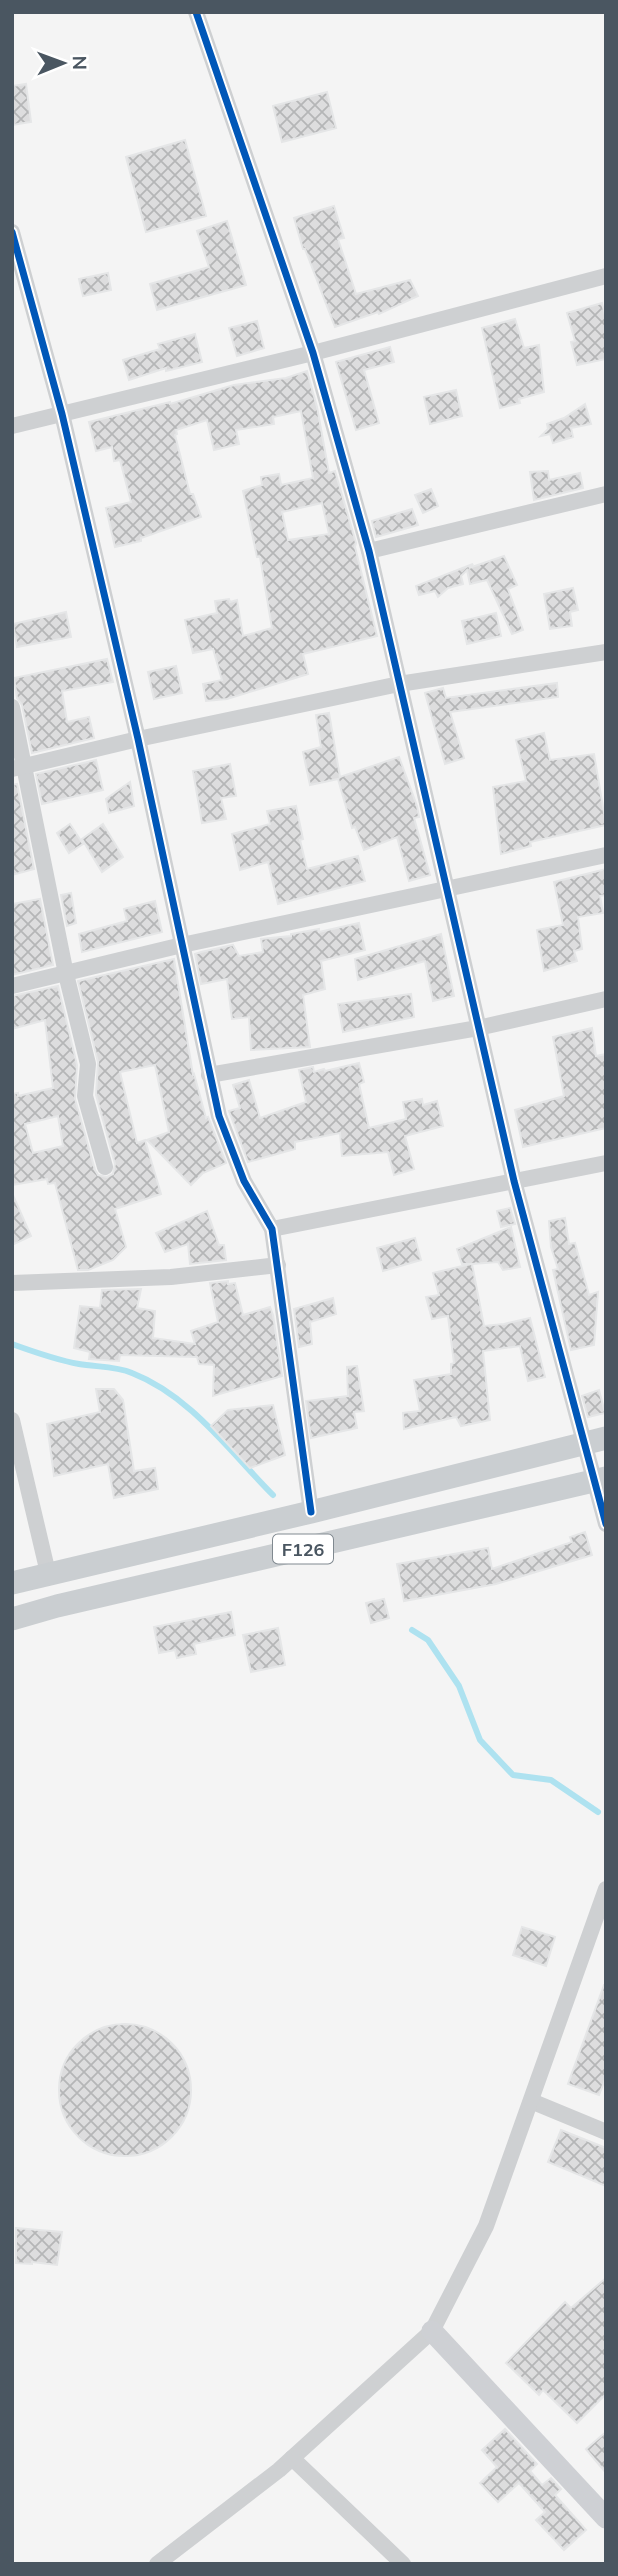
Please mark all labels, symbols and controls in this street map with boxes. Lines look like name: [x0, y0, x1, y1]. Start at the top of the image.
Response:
north arrow: [28, 28, 98, 98]
text: N: [68, 55, 92, 70]
road number: F126: [273, 1534, 333, 1564]

